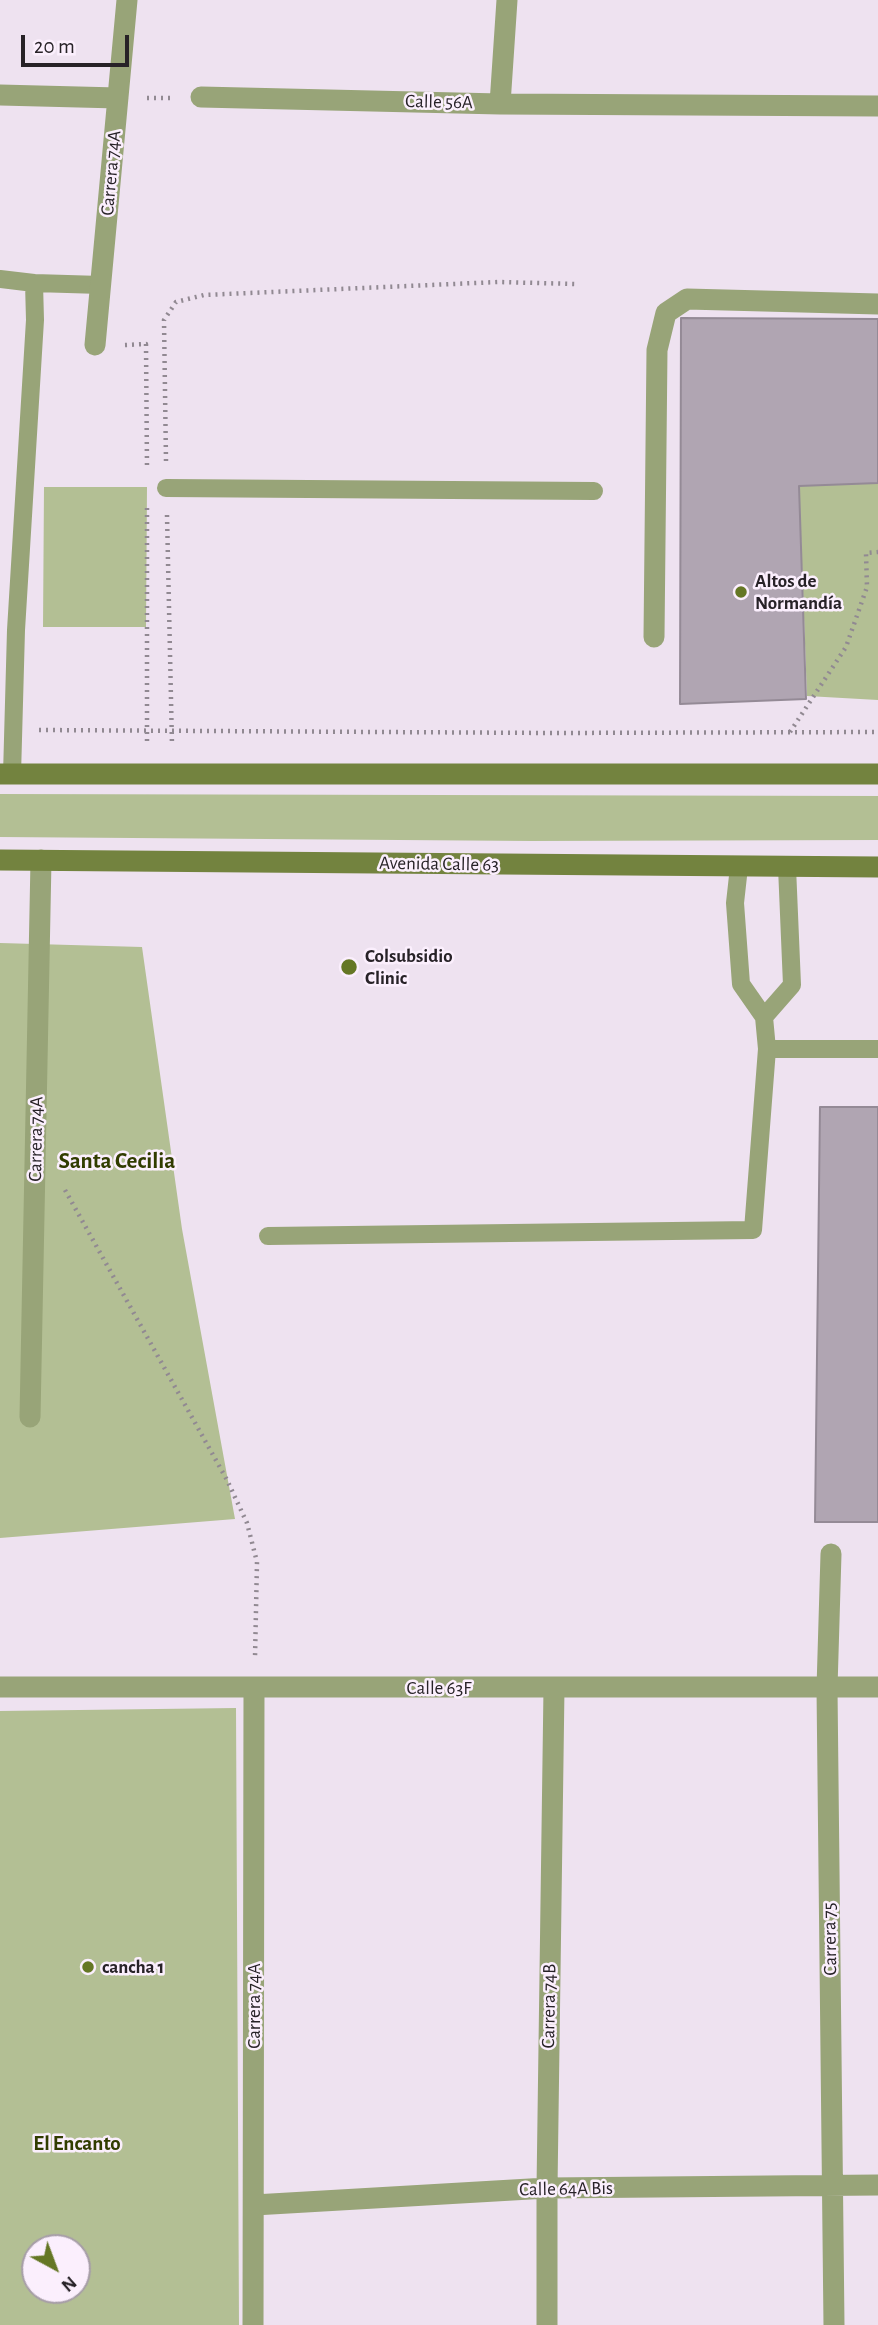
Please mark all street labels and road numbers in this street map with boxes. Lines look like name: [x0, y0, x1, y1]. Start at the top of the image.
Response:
street label: Calle 56A: [405, 90, 473, 114]
street label: Carrera 74A: [96, 129, 126, 217]
street label: Avenida Calle 63: [379, 852, 499, 876]
street label: Carrera 74A: [24, 1096, 48, 1182]
street label: Calle 63F: [407, 1677, 471, 1699]
street label: Carrera 75: [818, 1902, 842, 1976]
street label: Carrera 74A: [243, 1963, 265, 2049]
street label: Carrera 74B: [537, 1964, 561, 2048]
street label: Calle 64A Bis: [519, 2177, 613, 2201]

